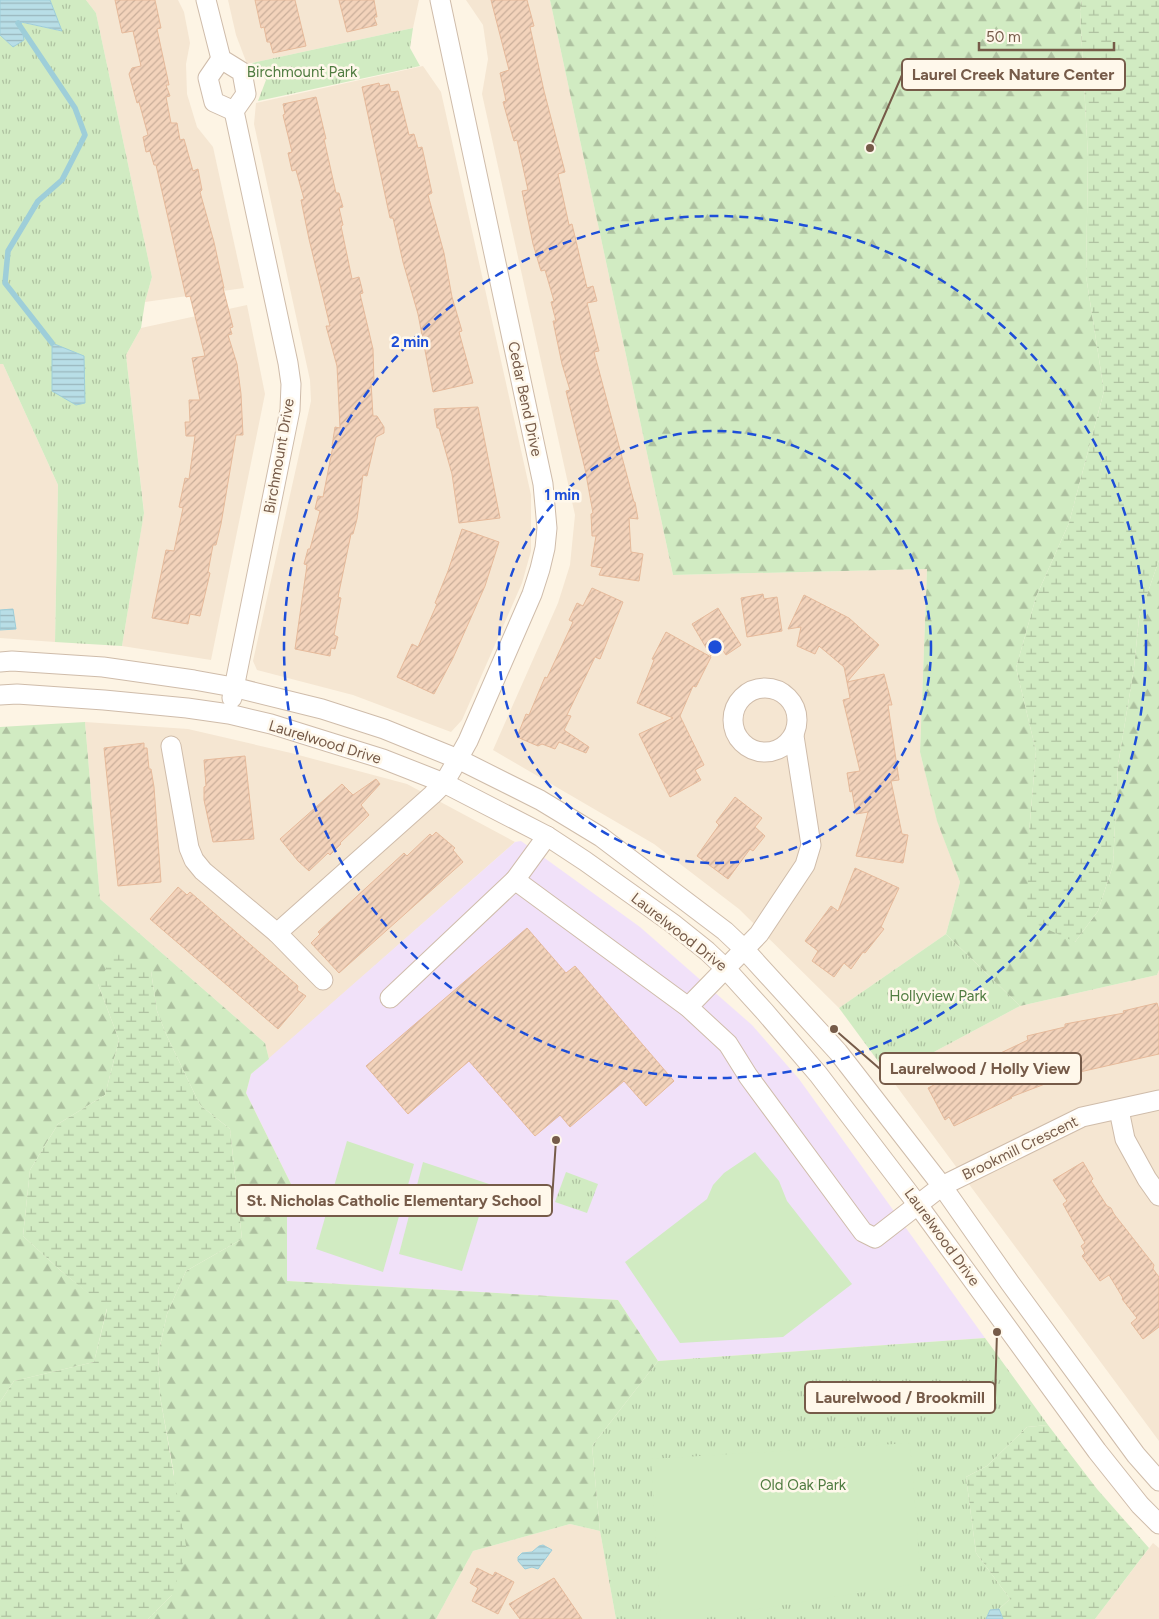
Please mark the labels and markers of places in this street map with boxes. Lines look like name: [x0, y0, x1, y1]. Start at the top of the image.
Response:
callout: Laurel Creek Nature Center: [902, 59, 1125, 90]
centre of rings: [706, 638, 724, 656]
callout: Laurelwood / Holly View: [880, 1053, 1081, 1084]
callout: St. Nicholas Catholic Elementary School: [237, 1185, 552, 1216]
callout: Laurelwood / Brookmill: [805, 1382, 995, 1413]

